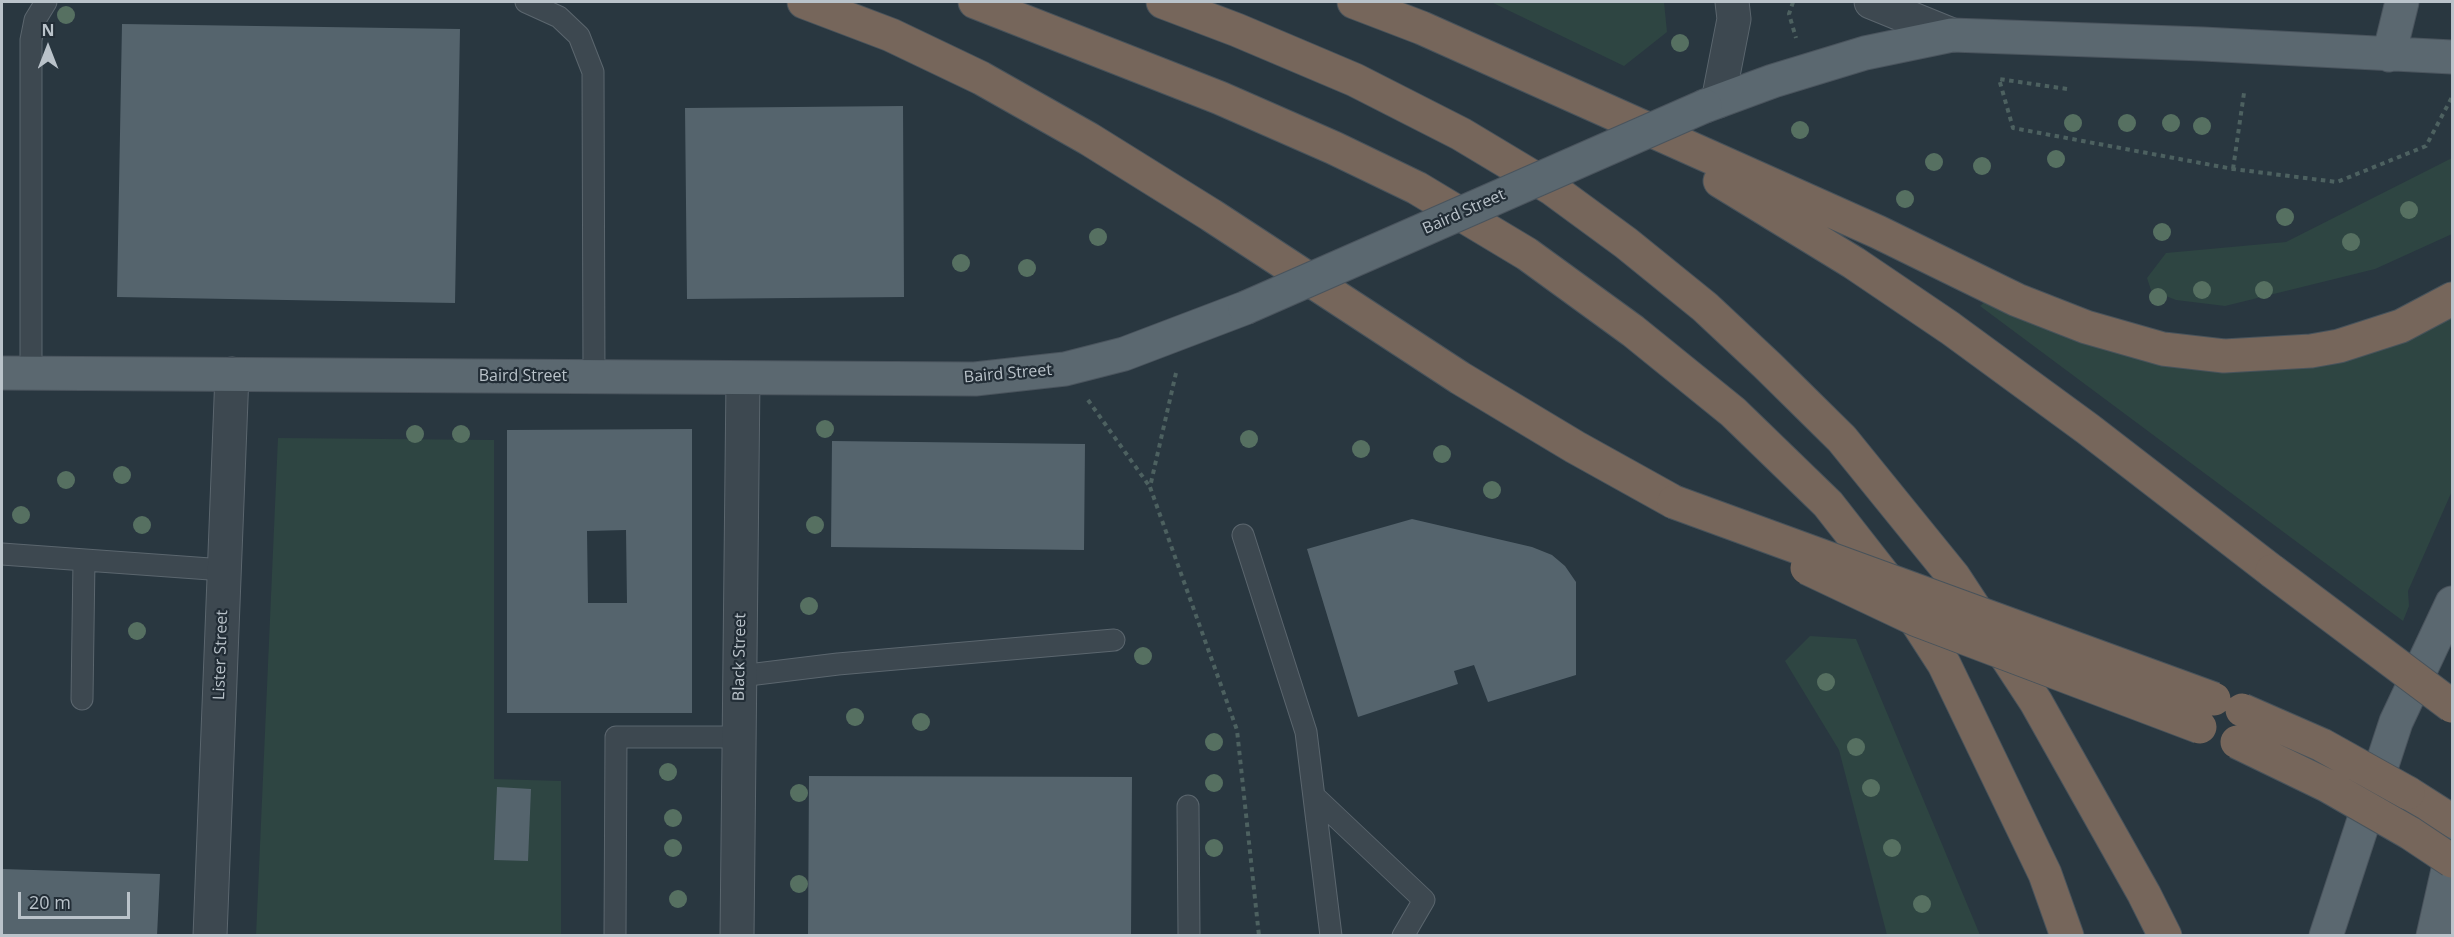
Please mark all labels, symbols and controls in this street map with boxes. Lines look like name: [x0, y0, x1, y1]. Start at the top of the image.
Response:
north arrow: [18, 18, 78, 78]
text: N: [41, 19, 55, 41]
street label: Baird Street: [1420, 185, 1508, 239]
street label: Baird Street: [963, 361, 1053, 387]
street label: Baird Street: [479, 366, 567, 386]
street label: Lister Street: [210, 610, 232, 700]
street label: Black Street: [730, 613, 750, 701]
scale bar: [21, 880, 134, 918]
text: 20 m: [29, 890, 71, 914]

